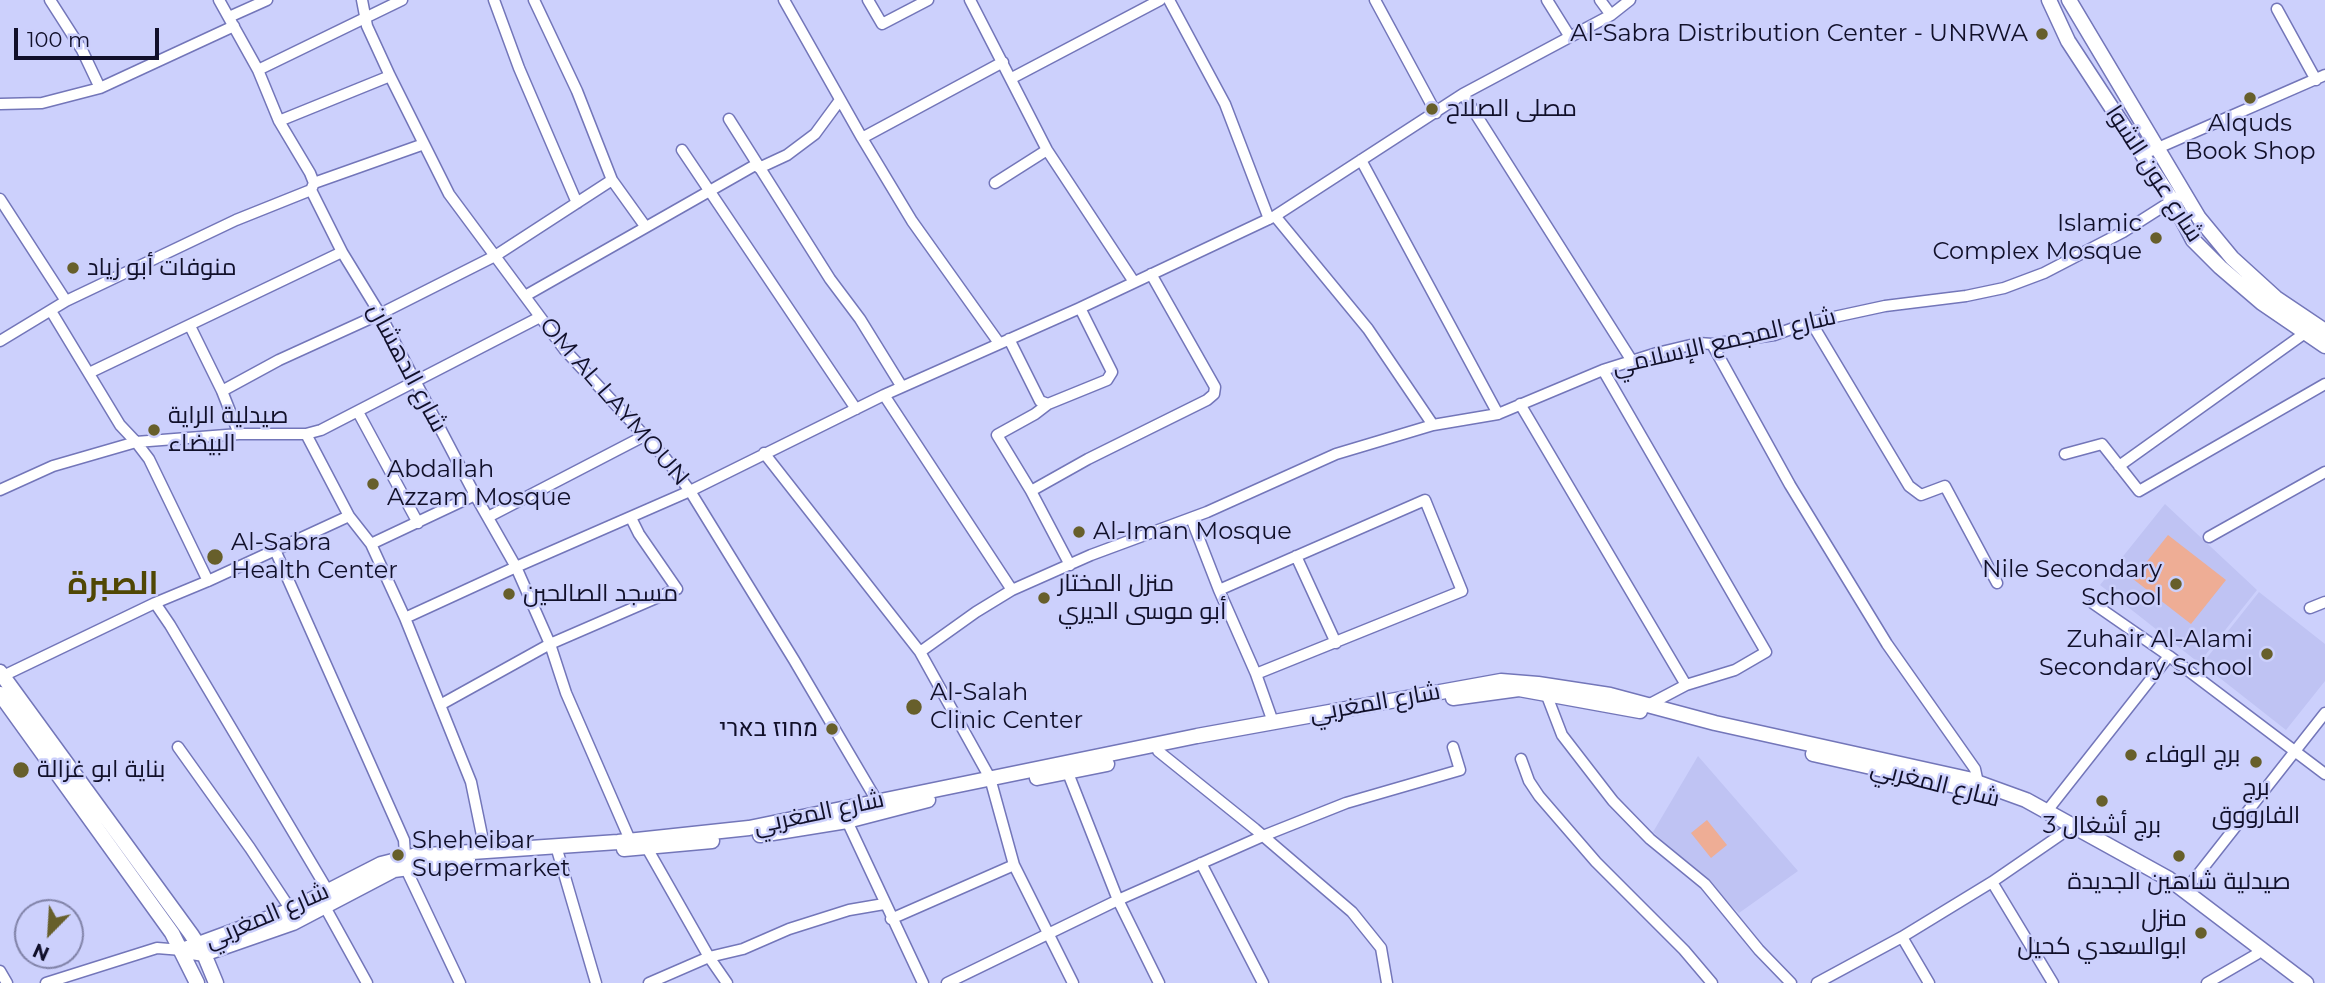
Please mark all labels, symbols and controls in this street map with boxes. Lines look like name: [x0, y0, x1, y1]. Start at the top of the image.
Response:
scale bar: [18, 14, 163, 58]
place label: Al-Sabra Distribution Center - UNRWA: [1570, 20, 2028, 48]
marker: Al-Sabra Distribution Center - UNRWA: [2034, 26, 2050, 42]
text: 100 m: [27, 27, 90, 52]
marker: Alquds Book Shop: [2242, 90, 2258, 106]
place label: مصلى الصلاح: [1446, 95, 1577, 123]
street label: شارع عون الشوا: [2099, 100, 2209, 248]
marker: مصلى الصلاح: [1424, 101, 1440, 117]
place label: Alquds Book Shop: [2184, 110, 2316, 166]
place label: Islamic Complex Mosque: [1932, 210, 2142, 266]
marker: Islamic Complex Mosque: [2148, 230, 2164, 246]
place label: منوفات أبو زياد: [87, 254, 237, 282]
marker: منوفات أبو زياد: [65, 260, 81, 276]
street label: شارع الدهشان: [361, 299, 453, 437]
street label: شارع المجمع الإسلامي: [1609, 302, 1839, 382]
street label: OM AL LAYMOUN: [533, 312, 695, 492]
place label: صيدلية الراية البيضاء: [168, 402, 288, 458]
marker: صيدلية الراية البيضاء: [146, 422, 162, 438]
place label: Abdallah Azzam Mosque: [387, 456, 571, 512]
marker: Abdallah Azzam Mosque: [365, 476, 381, 492]
place label: Al-Iman Mosque: [1093, 518, 1292, 546]
marker: Al-Iman Mosque: [1071, 524, 1087, 540]
place label: Al-Sabra Health Center: [231, 529, 398, 585]
marker: Al-Sabra Health Center: [205, 547, 225, 567]
place label: Nile Secondary School: [1982, 556, 2162, 612]
district label: الصبرة: [67, 566, 159, 604]
place label: منزل المختار أبو موسى الديري: [1058, 570, 1226, 626]
marker: Nile Secondary School: [2168, 576, 2184, 592]
place label: مسجد الصالحين: [523, 580, 678, 608]
marker: مسجد الصالحين: [501, 586, 517, 602]
marker: منزل المختار أبو موسى الديري: [1036, 590, 1052, 606]
place label: Zuhair Al-Alami Secondary School: [2039, 626, 2253, 682]
marker: Zuhair Al-Alami Secondary School: [2259, 646, 2275, 662]
street label: شارع المغربي: [1307, 677, 1443, 729]
place label: Al-Salah Clinic Center: [930, 679, 1083, 735]
marker: Al-Salah Clinic Center: [904, 697, 924, 717]
place label: מחוז בארי: [719, 715, 818, 743]
marker: מחוז בארי: [824, 721, 840, 737]
place label: برج الوفاء: [2145, 741, 2240, 769]
marker: برج الوفاء: [2123, 747, 2139, 763]
street label: شارع المغربي: [1867, 754, 2003, 814]
marker: برج الفارووق: [2248, 754, 2264, 770]
place label: بناية ابو غزالة: [37, 756, 165, 784]
marker: بناية ابو غزالة: [11, 760, 31, 780]
place label: برج الفارووق: [2212, 774, 2300, 830]
street label: شارع المغربي: [751, 785, 887, 841]
marker: برج أشغال 3: [2094, 793, 2110, 809]
place label: برج أشغال 3: [2043, 812, 2161, 840]
place label: Sheheibar Supermarket: [412, 827, 570, 883]
marker: Sheheibar Supermarket: [390, 847, 406, 863]
marker: صيدلية شاهين الجديدة: [2171, 848, 2187, 864]
place label: صيدلية شاهين الجديدة: [2067, 868, 2291, 896]
street label: شارع المغربي: [201, 877, 333, 955]
north arrow: [14, 899, 84, 969]
place label: منزل ابوالسعدي كحيل: [2017, 905, 2187, 961]
marker: منزل ابوالسعدي كحيل: [2193, 925, 2209, 941]
text: N: [29, 938, 53, 965]

